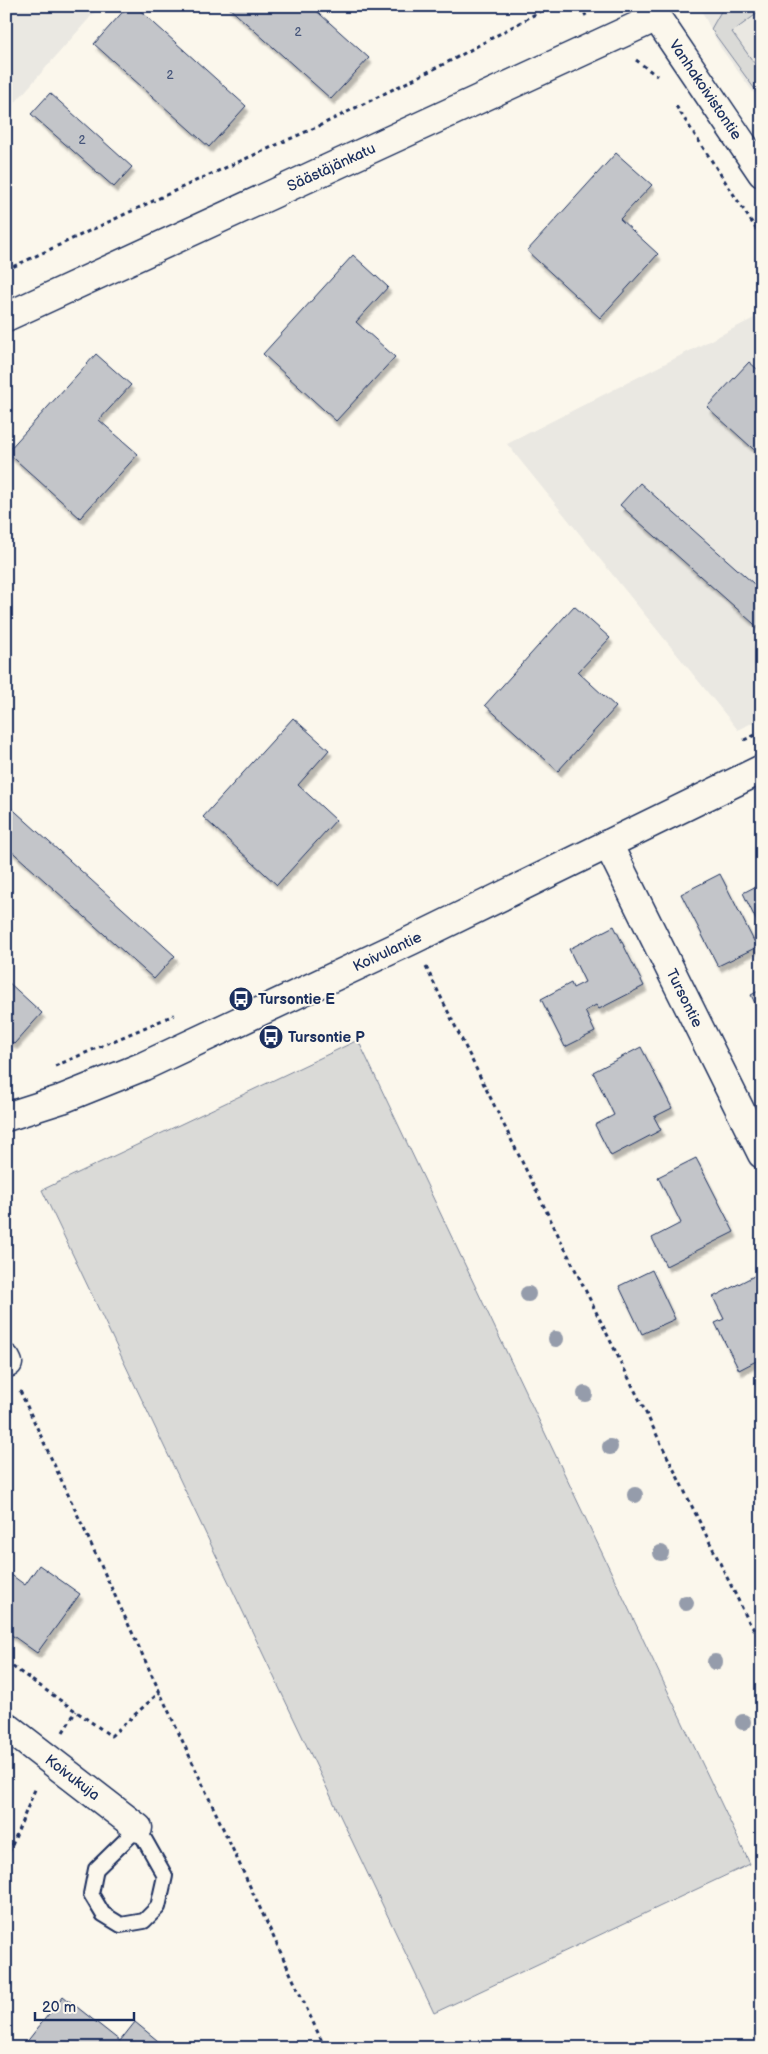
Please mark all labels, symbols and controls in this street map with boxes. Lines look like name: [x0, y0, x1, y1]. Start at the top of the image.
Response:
house number: 2: [294, 25, 302, 40]
street label: Vanhakoivistontie: [665, 36, 746, 143]
house number: 2: [166, 68, 174, 83]
house number: 2: [78, 133, 86, 148]
street label: Säästäjänkatu: [284, 139, 378, 196]
street label: Koivulantie: [350, 927, 425, 976]
street label: Tursontie: [662, 966, 707, 1031]
bus stop icon: Tursontie E: [228, 986, 254, 1012]
place label: Tursontie E: [258, 990, 335, 1009]
bus stop icon: Tursontie P: [258, 1024, 284, 1050]
place label: Tursontie P: [288, 1028, 365, 1047]
street label: Koivukuja: [41, 1750, 104, 1805]
scale bar: [35, 1989, 134, 2021]
text: 20 m: [42, 1998, 76, 2017]

